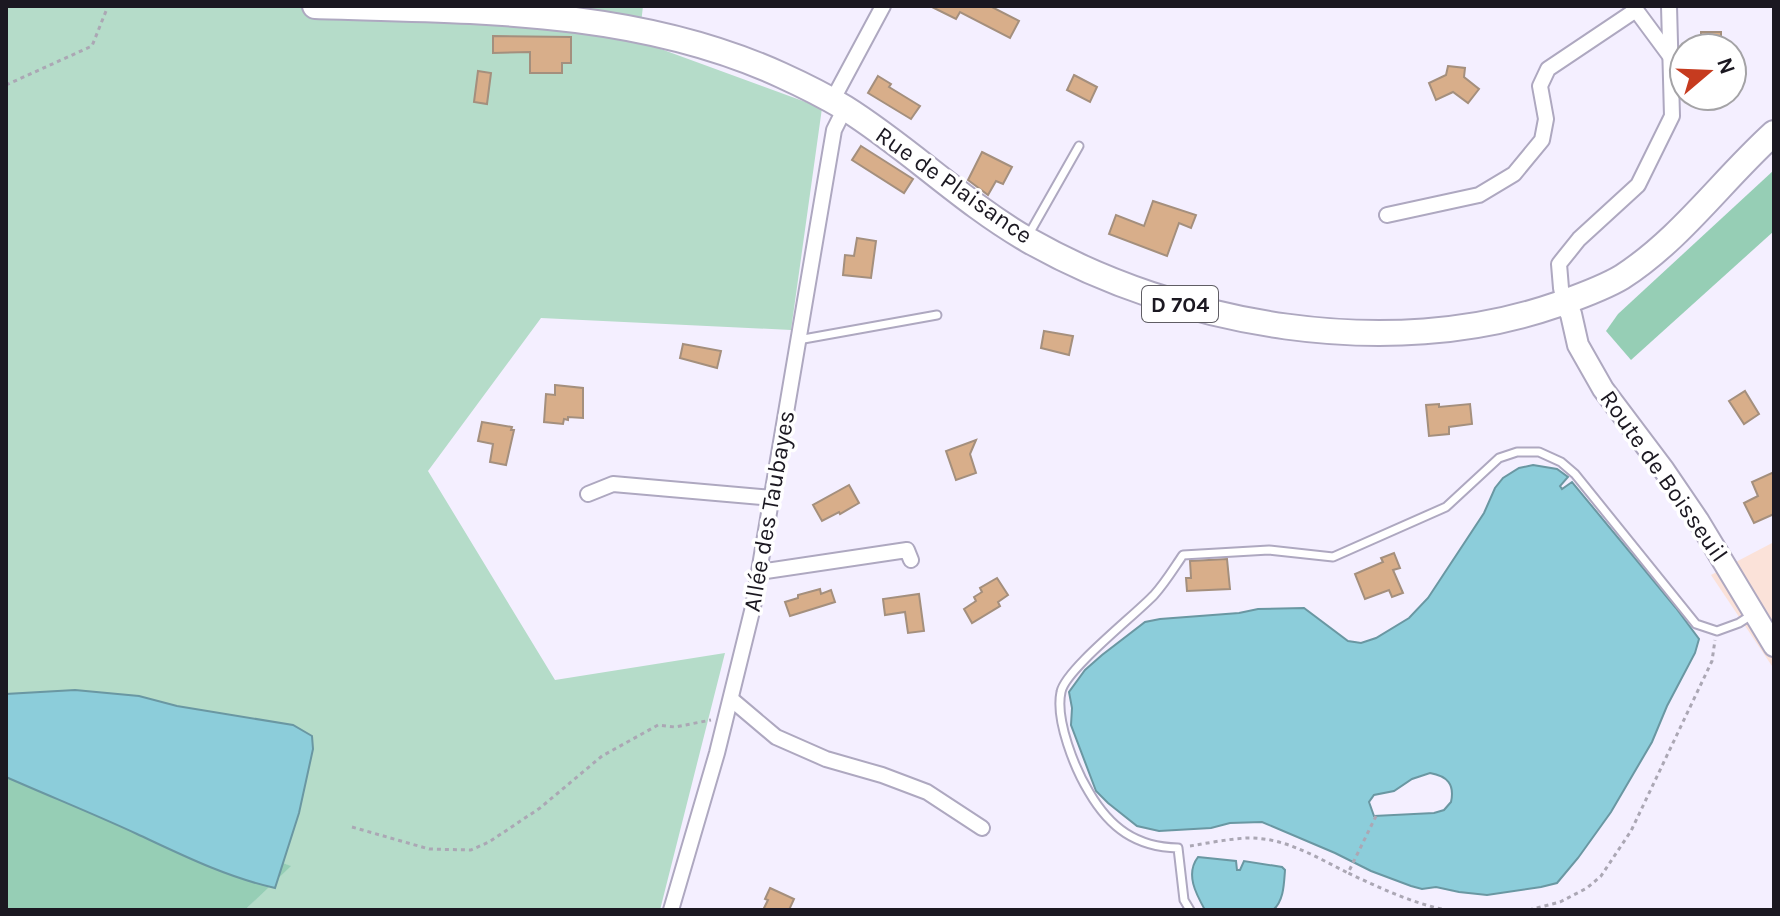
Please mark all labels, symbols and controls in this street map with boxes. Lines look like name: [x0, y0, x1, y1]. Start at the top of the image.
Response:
north arrow: [1668, 32, 1748, 112]
text: N: [1711, 54, 1741, 78]
street label: Rue de Plaisance: [870, 121, 1038, 249]
road number: D 704: [1142, 286, 1218, 322]
street label: Route de Boisseuil: [1594, 385, 1734, 567]
street label: Allée des Taubayes: [738, 408, 800, 614]

